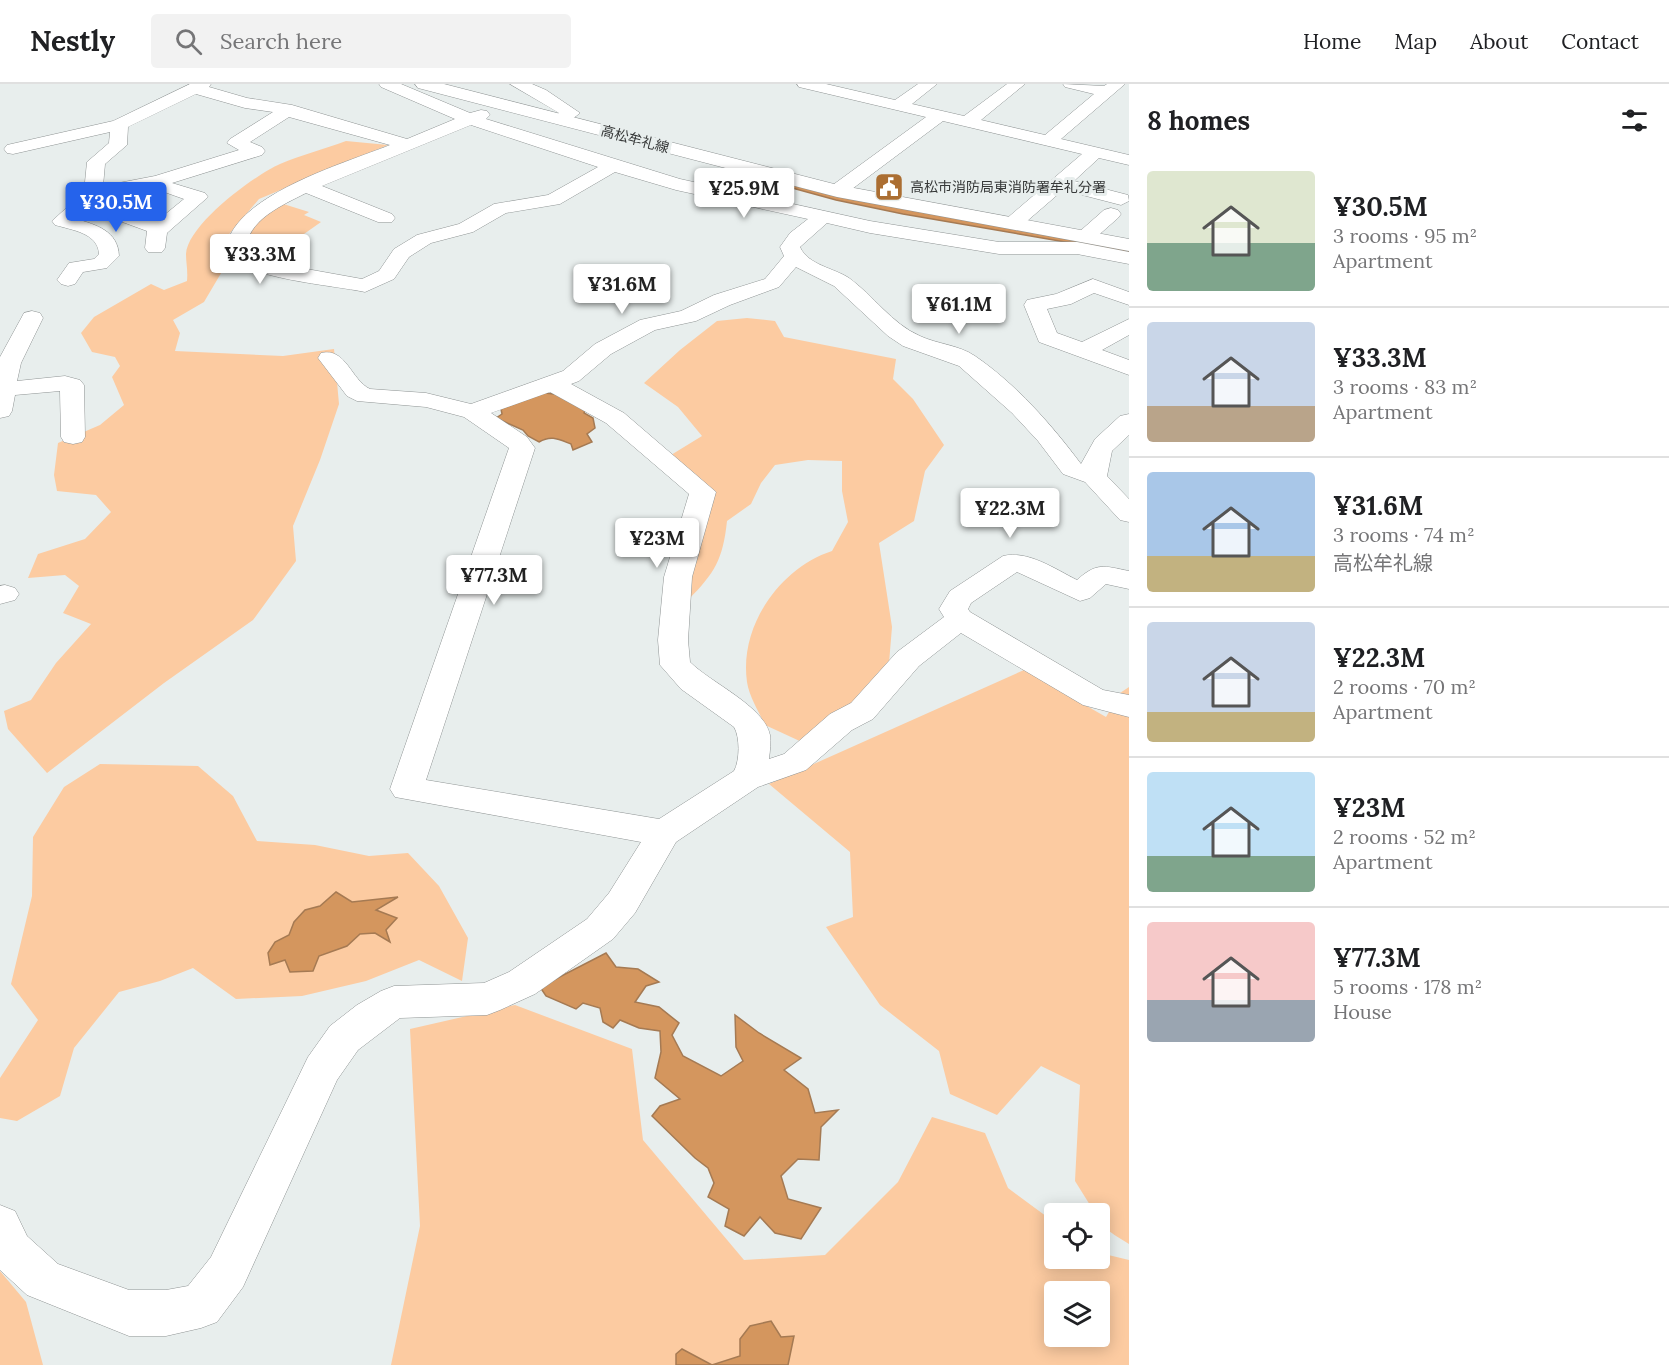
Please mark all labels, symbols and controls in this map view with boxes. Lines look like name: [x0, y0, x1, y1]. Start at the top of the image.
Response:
search box: [151, 14, 571, 68]
text: Nestly: [30, 23, 115, 59]
icon: search: [172, 25, 205, 58]
text: Search here: [220, 27, 342, 55]
text: Home: [1303, 28, 1361, 55]
text: Map: [1394, 28, 1437, 55]
text: About: [1470, 28, 1528, 55]
text: Contact: [1561, 28, 1639, 55]
text: 8 homes: [1147, 104, 1250, 137]
icon: filters: [1618, 104, 1651, 137]
street label: 高松牟礼線: [599, 121, 671, 157]
pin: ¥25.9M: [695, 168, 793, 219]
public building icon: 高松市消防局東消防署牟礼分署: [873, 171, 905, 203]
text: ¥25.9M: [708, 175, 780, 200]
place label: 高松市消防局東消防署牟礼分署: [910, 178, 1106, 196]
pin: ¥30.5M: [67, 182, 165, 233]
text: ¥30.5M: [80, 189, 152, 214]
text: ¥30.5M: [1333, 190, 1428, 223]
icon: home: [1195, 195, 1267, 267]
text: 3 rooms · 95 m²: [1333, 223, 1477, 248]
pin: ¥33.3M: [211, 234, 309, 285]
text: ¥33.3M: [224, 241, 296, 266]
text: Apartment: [1333, 248, 1433, 273]
pin: ¥31.6M: [573, 264, 671, 315]
text: ¥31.6M: [587, 271, 657, 296]
pin: ¥61.1M: [910, 284, 1008, 335]
text: ¥61.1M: [926, 291, 992, 316]
text: ¥33.3M: [1333, 341, 1427, 374]
icon: home: [1195, 346, 1267, 418]
text: 3 rooms · 83 m²: [1333, 374, 1477, 399]
text: Apartment: [1333, 399, 1433, 424]
pin: ¥22.3M: [961, 488, 1059, 539]
text: ¥31.6M: [1333, 489, 1423, 522]
text: ¥22.3M: [974, 495, 1046, 520]
icon: home: [1195, 496, 1267, 568]
pin: ¥23M: [621, 518, 693, 569]
text: 3 rooms · 74 m²: [1333, 522, 1475, 547]
text: ¥23M: [629, 525, 685, 550]
text: 高松牟礼線: [1333, 550, 1433, 575]
pin: ¥77.3M: [445, 555, 543, 606]
text: ¥77.3M: [460, 562, 528, 587]
text: ¥22.3M: [1333, 641, 1425, 674]
icon: home: [1195, 646, 1267, 718]
text: 2 rooms · 70 m²: [1333, 674, 1476, 699]
text: Apartment: [1333, 699, 1433, 724]
text: ¥23M: [1333, 791, 1405, 824]
icon: home: [1195, 796, 1267, 868]
text: 2 rooms · 52 m²: [1333, 824, 1476, 849]
text: Apartment: [1333, 849, 1433, 874]
text: ¥77.3M: [1333, 941, 1421, 974]
icon: home: [1195, 946, 1267, 1018]
text: 5 rooms · 178 m²: [1333, 974, 1482, 999]
text: House: [1333, 999, 1392, 1024]
map controls: [1044, 1203, 1110, 1347]
button: locate: [1044, 1203, 1110, 1269]
button: layers: [1044, 1281, 1110, 1347]

